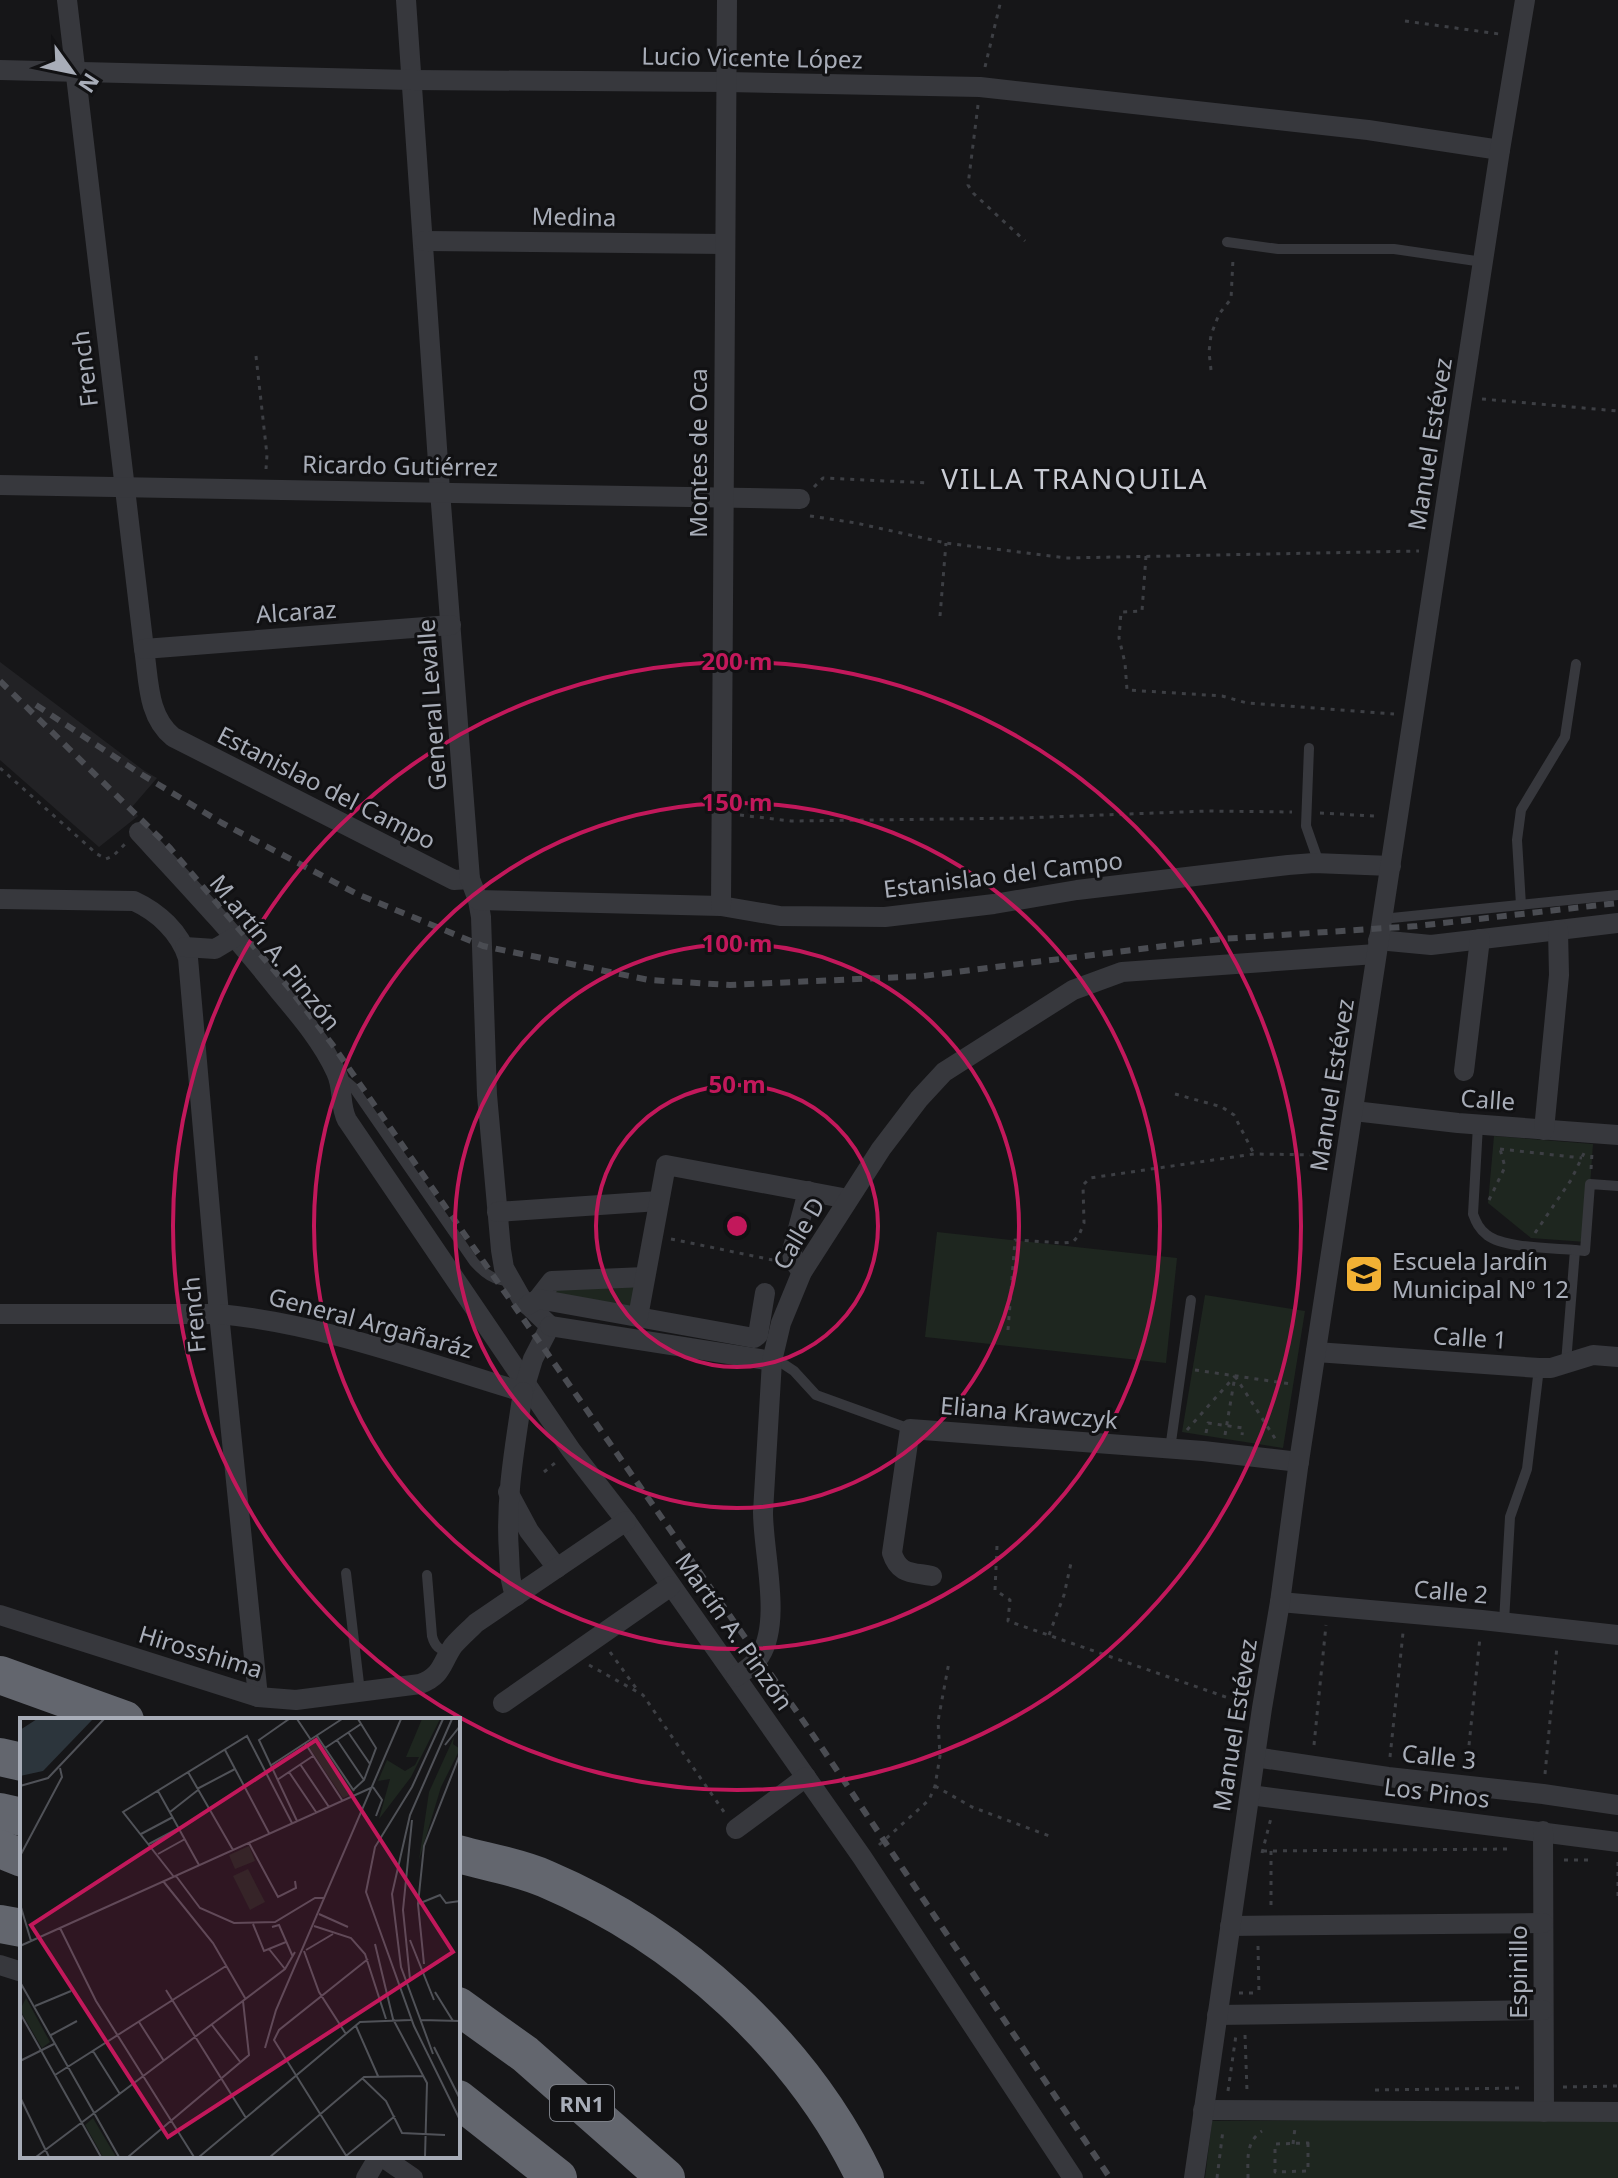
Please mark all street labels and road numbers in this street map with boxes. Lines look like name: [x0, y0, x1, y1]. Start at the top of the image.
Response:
street label: Lucio Vicente López: [641, 39, 863, 75]
street label: Medina: [531, 199, 617, 233]
street label: French: [63, 329, 105, 409]
street label: Manuel Estévez: [1399, 355, 1459, 533]
street label: Montes de Oca: [681, 368, 714, 538]
street label: Ricardo Gutiérrez: [302, 447, 498, 483]
street label: Alcaraz: [255, 592, 337, 630]
street label: General Levalle: [409, 618, 453, 792]
street label: Estanislao del Campo: [212, 718, 442, 856]
street label: Estanislao del Campo: [881, 843, 1125, 905]
street label: M.artín A. Pinzón: [203, 867, 349, 1037]
street label: Manuel Estévez: [1301, 996, 1361, 1174]
street label: Calle: [1460, 1081, 1516, 1117]
street label: Calle D: [764, 1191, 832, 1275]
street label: French: [173, 1275, 213, 1355]
street label: General Argañaráz: [265, 1279, 477, 1365]
street label: Calle 1: [1432, 1318, 1508, 1356]
street label: Eliana Krawczyk: [939, 1388, 1119, 1436]
street label: Martín A. Pinzón: [668, 1546, 802, 1716]
street label: Calle 2: [1412, 1571, 1490, 1611]
street label: Hirosshima: [135, 1617, 267, 1685]
street label: Manuel Estévez: [1204, 1636, 1264, 1814]
street label: Calle 3: [1400, 1736, 1478, 1776]
street label: Los Pinos: [1382, 1769, 1492, 1815]
street label: Espinillo: [1501, 1925, 1534, 2019]
road number: RN1: [550, 2085, 614, 2121]

